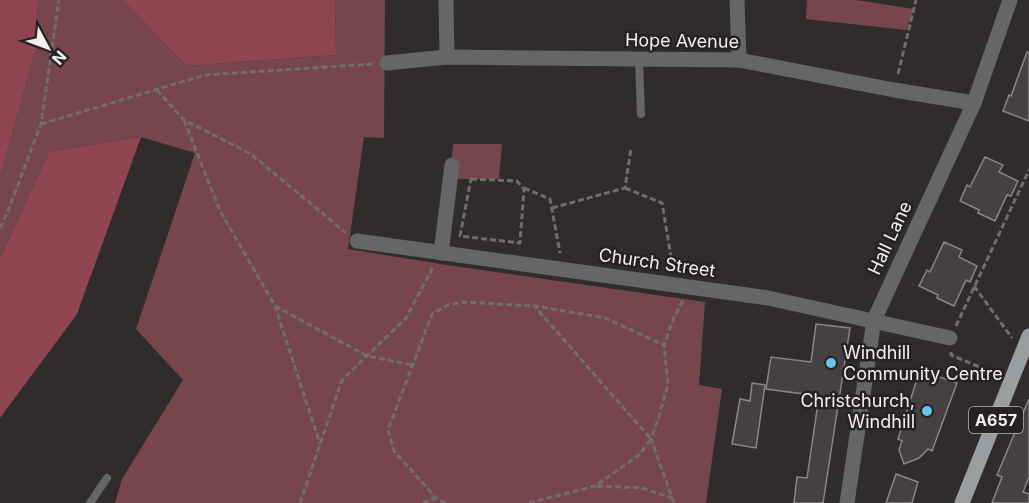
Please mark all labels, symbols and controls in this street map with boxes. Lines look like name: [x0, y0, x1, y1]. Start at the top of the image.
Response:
north arrow: [18, 18, 78, 78]
street label: Hope Avenue: [625, 29, 739, 52]
text: N: [48, 47, 71, 69]
street label: Hall Lane: [863, 198, 916, 278]
street label: Church Street: [597, 244, 717, 281]
place label: Windhill Community Centre: [843, 342, 1003, 384]
marker: Windhill Community Centre: [824, 356, 838, 370]
place label: Christchurch, Windhill: [800, 390, 915, 432]
marker: Christchurch, Windhill: [920, 404, 934, 418]
road number: A657: [969, 407, 1023, 433]

